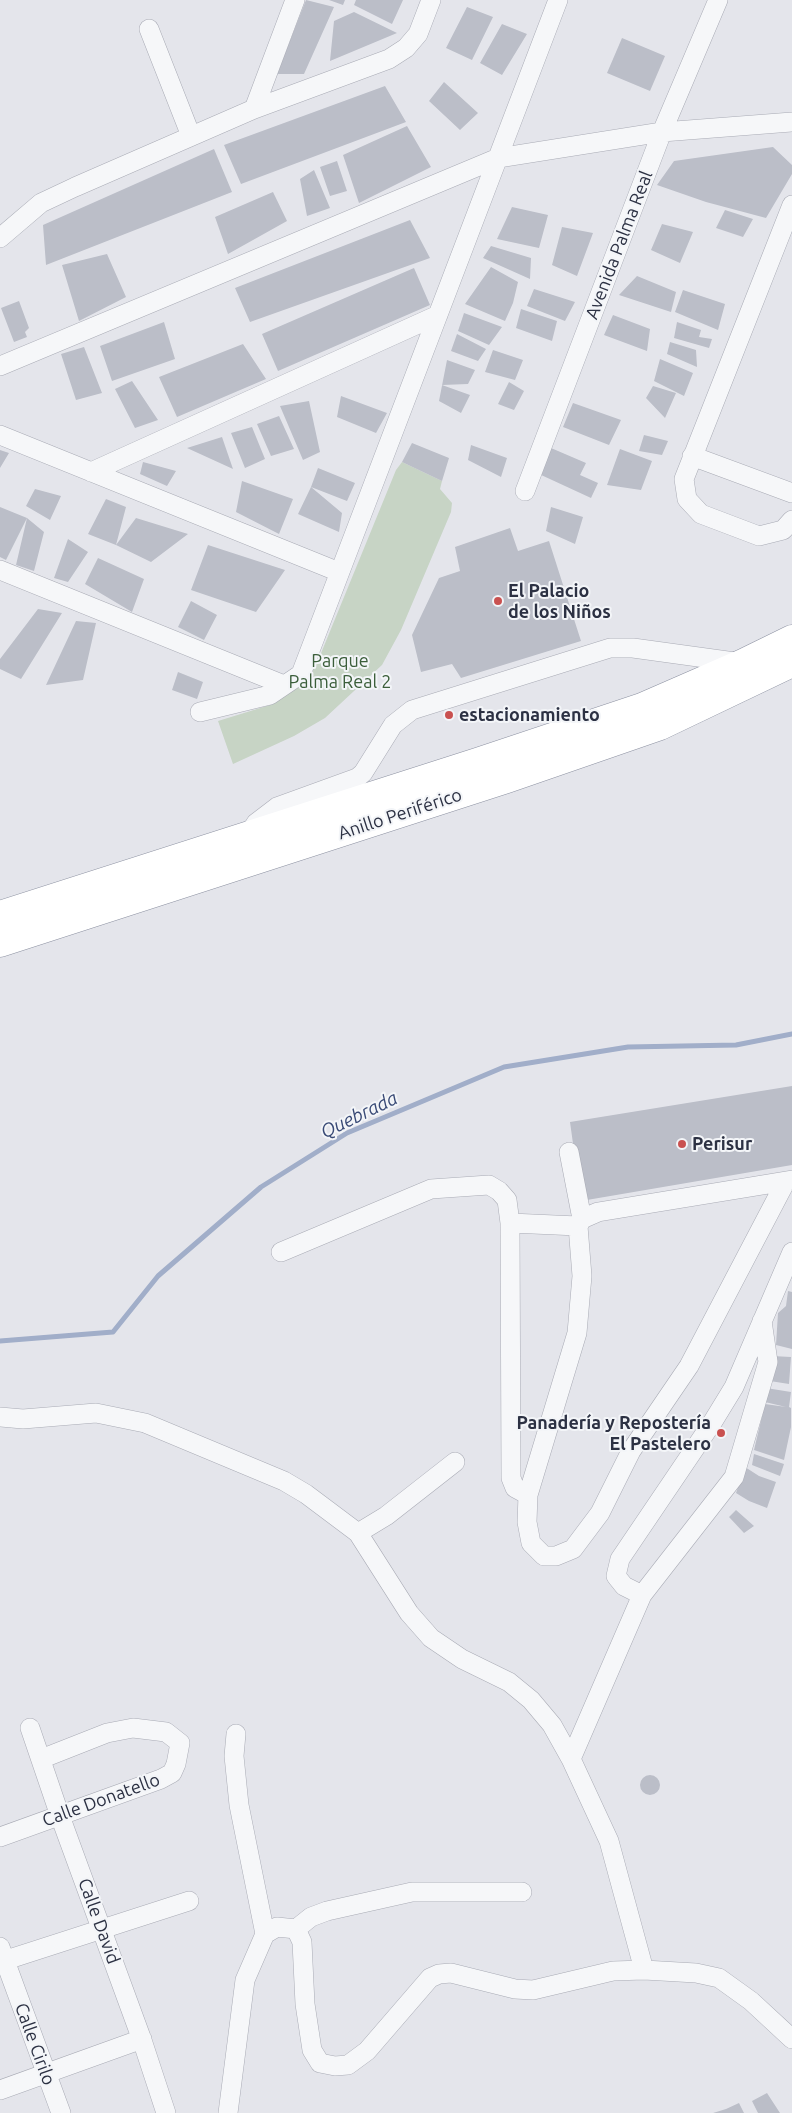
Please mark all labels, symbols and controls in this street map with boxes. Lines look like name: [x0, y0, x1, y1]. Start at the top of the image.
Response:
street label: Avenida Palma Real: [581, 168, 657, 322]
place label: El Palacio de los Niños: [508, 580, 611, 622]
marker: El Palacio de los Niños: [492, 595, 504, 607]
park label: Parque Palma Real 2: [289, 650, 391, 692]
place label: estacionamiento: [459, 704, 600, 726]
marker: estacionamiento: [443, 709, 455, 721]
street label: Anillo Periférico: [335, 784, 465, 844]
water label: Quebrada: [317, 1087, 401, 1143]
place label: Perisur: [692, 1133, 752, 1155]
marker: Perisur: [676, 1138, 688, 1150]
place label: Panadería y Repostería El Pastelero: [516, 1412, 711, 1455]
marker: Panadería y Repostería El Pastelero: [715, 1427, 727, 1439]
street label: Calle Donatello: [39, 1769, 163, 1831]
street label: Calle David: [74, 1875, 124, 1967]
street label: Calle Cirilo: [10, 2000, 60, 2088]

